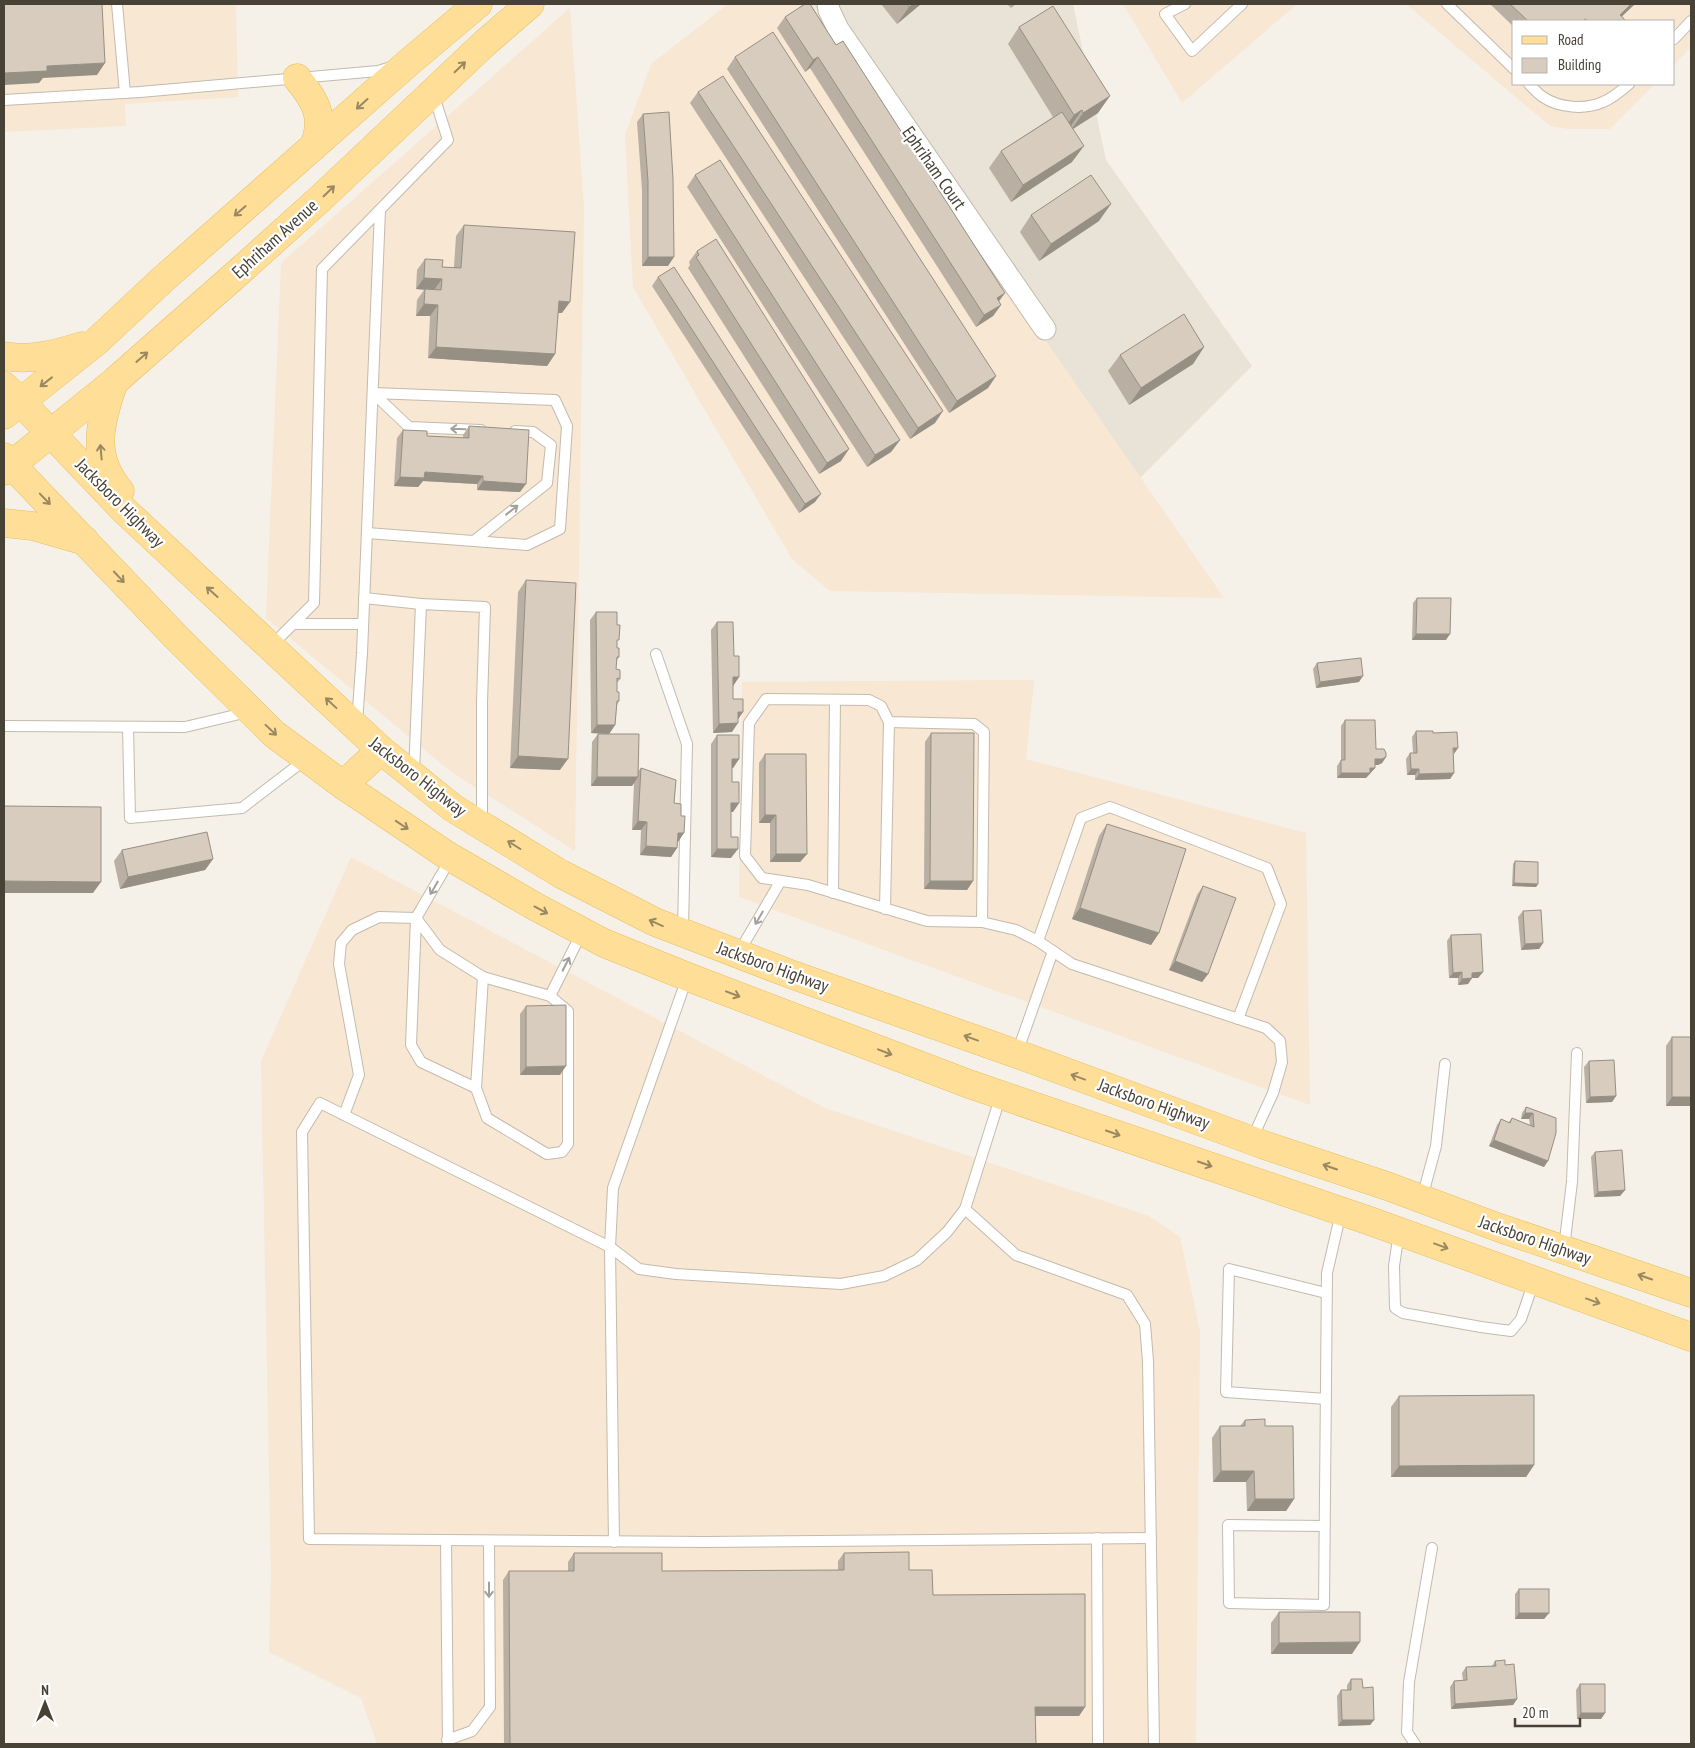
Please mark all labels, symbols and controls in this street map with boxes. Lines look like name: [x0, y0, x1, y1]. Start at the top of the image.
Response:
legend: [1512, 20, 1675, 85]
text: Road: [1558, 30, 1584, 49]
text: Building: [1558, 55, 1601, 74]
one-way arrow: [453, 61, 466, 73]
one-way arrow: [355, 98, 368, 110]
street label: Ephriham Court: [897, 122, 972, 214]
one-way arrow: [323, 185, 335, 197]
street label: Ephriham Avenue: [227, 194, 322, 283]
one-way arrow: [233, 206, 246, 217]
one-way arrow: [136, 351, 149, 363]
one-way arrow: [39, 376, 52, 387]
one-way arrow: [450, 424, 466, 434]
one-way arrow: [97, 444, 106, 460]
street label: Jacksboro Highway: [70, 452, 170, 552]
one-way arrow: [39, 493, 51, 506]
one-way arrow: [505, 505, 518, 516]
one-way arrow: [113, 571, 125, 583]
one-way arrow: [205, 586, 218, 598]
one-way arrow: [325, 697, 337, 709]
one-way arrow: [264, 724, 277, 736]
street label: Jacksboro Highway: [364, 731, 472, 822]
one-way arrow: [395, 820, 409, 830]
one-way arrow: [507, 839, 521, 849]
one-way arrow: [428, 880, 438, 894]
one-way arrow: [533, 905, 548, 915]
one-way arrow: [753, 910, 763, 924]
one-way arrow: [649, 917, 664, 927]
street label: Jacksboro Highway: [713, 935, 832, 997]
one-way arrow: [562, 957, 571, 972]
one-way arrow: [726, 991, 741, 1000]
one-way arrow: [963, 1033, 979, 1042]
one-way arrow: [877, 1048, 893, 1057]
one-way arrow: [1071, 1072, 1086, 1081]
street label: Jacksboro Highway: [1094, 1072, 1213, 1134]
one-way arrow: [1105, 1129, 1120, 1138]
one-way arrow: [1196, 1160, 1212, 1169]
one-way arrow: [1322, 1162, 1338, 1171]
street label: Jacksboro Highway: [1475, 1209, 1594, 1270]
one-way arrow: [1432, 1242, 1448, 1251]
one-way arrow: [1638, 1272, 1653, 1281]
one-way arrow: [1585, 1297, 1601, 1307]
one-way arrow: [484, 1581, 494, 1597]
north arrow: [20, 1678, 70, 1728]
text: N: [41, 1681, 49, 1699]
scale bar: [1515, 1696, 1580, 1728]
text: 20 m: [1522, 1703, 1548, 1722]

